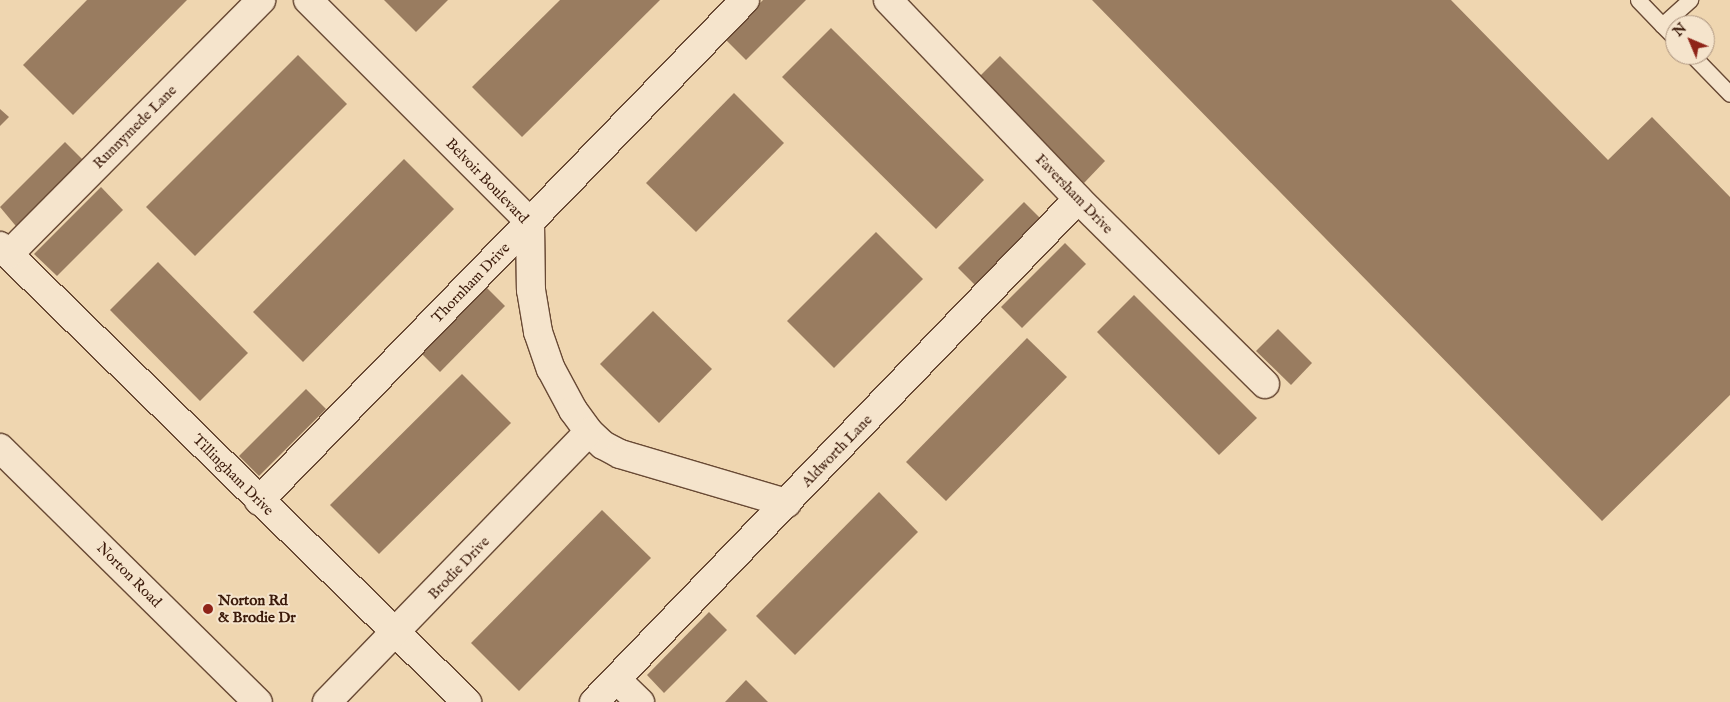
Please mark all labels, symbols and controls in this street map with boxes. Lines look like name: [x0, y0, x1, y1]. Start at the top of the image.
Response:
north arrow: [1665, 15, 1715, 65]
text: N: [1669, 19, 1691, 41]
street label: Runnymede Lane: [89, 81, 181, 173]
street label: Belvoir Boulevard: [442, 135, 532, 227]
street label: Faversham Drive: [1031, 150, 1117, 238]
street label: Thornham Drive: [428, 239, 514, 327]
street label: Aldworth Lane: [798, 411, 876, 491]
street label: Tillingham Drive: [189, 431, 277, 519]
street label: Brodie Drive: [425, 533, 493, 603]
street label: Norton Road: [93, 539, 165, 611]
place label: Norton Rd & Brodie Dr: [218, 591, 296, 626]
marker: Norton Rd & Brodie Dr: [202, 603, 214, 615]

